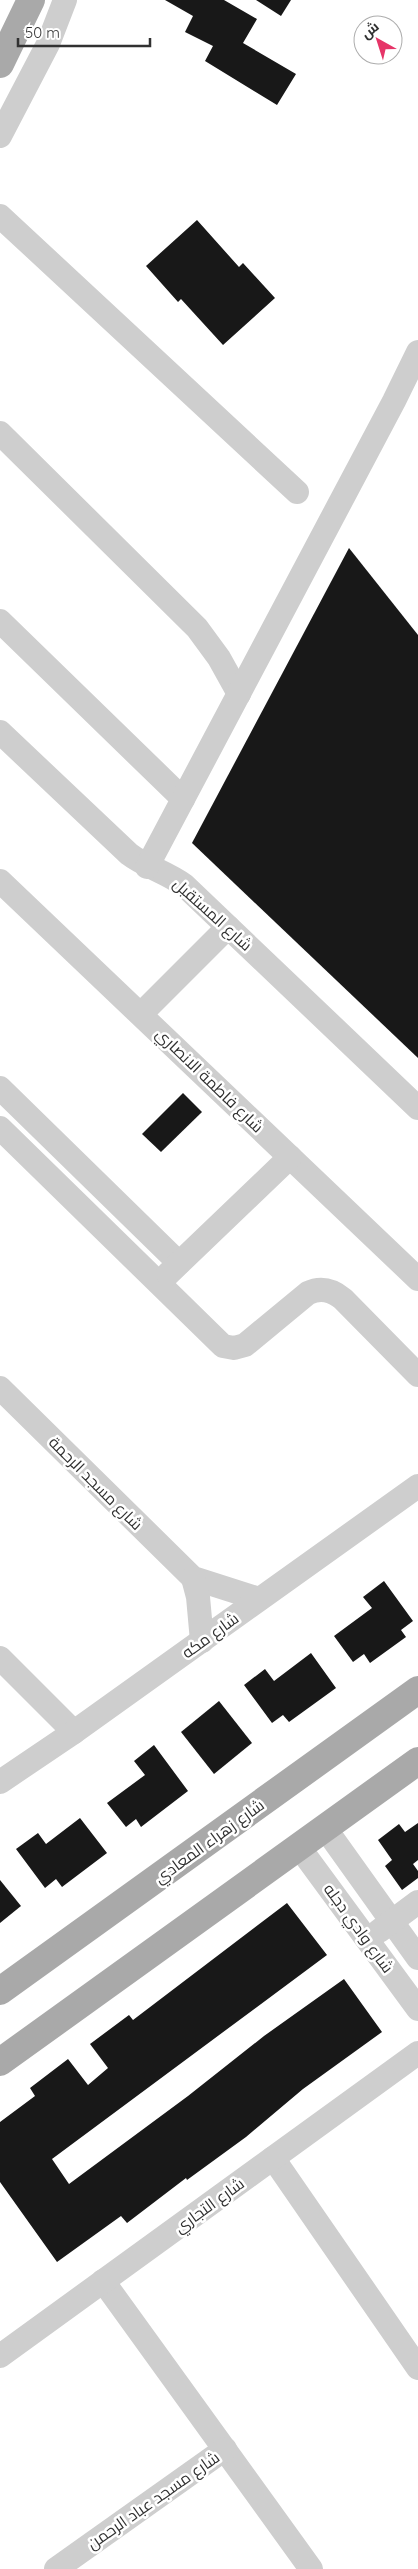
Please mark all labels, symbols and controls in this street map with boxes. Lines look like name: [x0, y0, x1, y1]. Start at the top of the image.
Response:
scale bar: [18, 15, 150, 47]
north arrow: [353, 15, 403, 65]
text: ش: [357, 17, 382, 43]
text: 50 m: [25, 23, 60, 42]
street label: شارع المستقبل: [168, 873, 257, 956]
street label: شارع فاطمة الانصاري: [149, 1024, 268, 1139]
street label: شارع مسجد الرحمة: [44, 1432, 147, 1535]
street label: شارع مكه: [178, 1608, 244, 1664]
street label: شارع زهراء المعادي: [150, 1794, 270, 1891]
street label: شارع وادي دجله: [317, 1879, 398, 1979]
street label: شارع التجاري: [170, 2173, 250, 2240]
street label: شارع مسجد عباد الرحمن: [83, 2447, 224, 2555]

